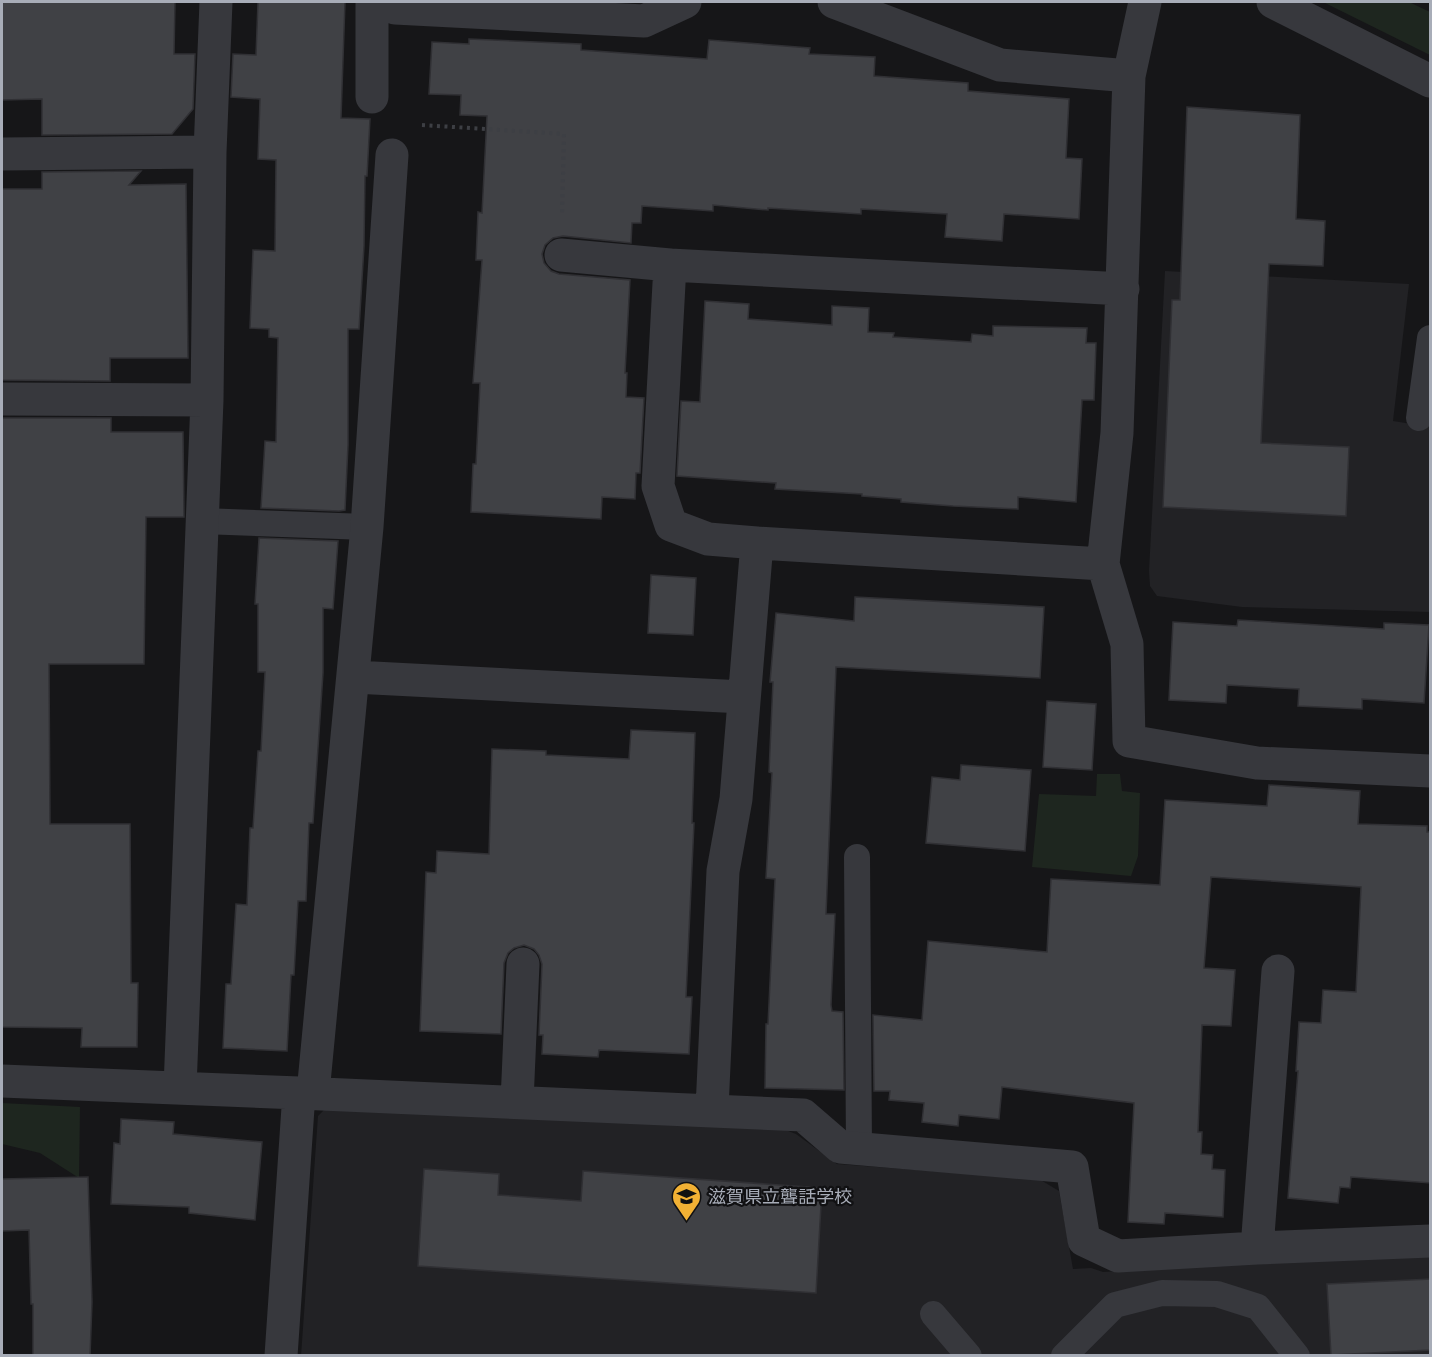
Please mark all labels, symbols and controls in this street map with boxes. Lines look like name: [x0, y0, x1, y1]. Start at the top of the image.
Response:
school or university icon: 滋賀県立聾話学校: [671, 1180, 703, 1222]
place label: 滋賀県立聾話学校: [708, 1186, 852, 1207]

